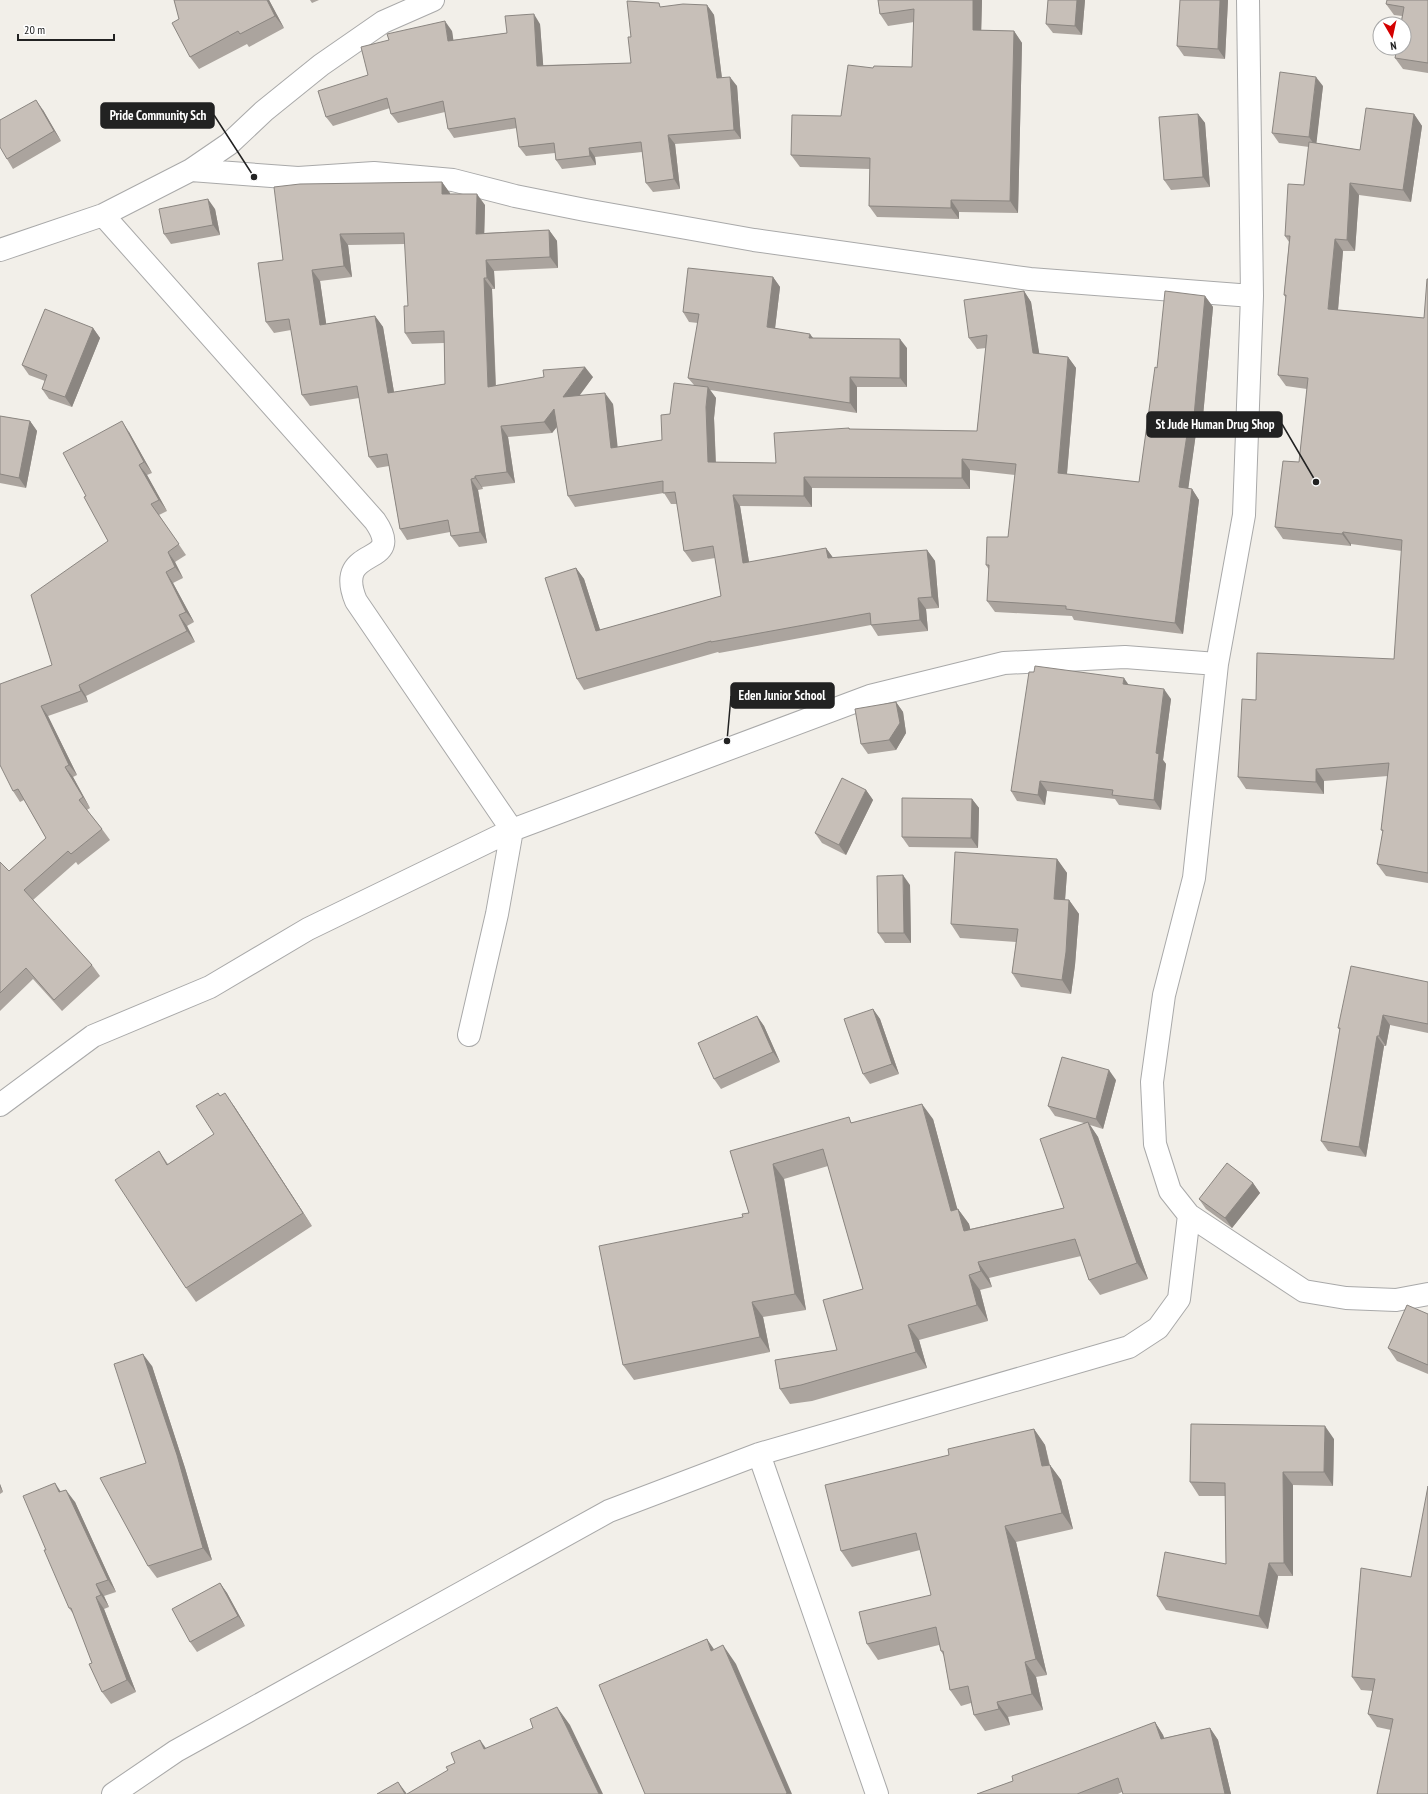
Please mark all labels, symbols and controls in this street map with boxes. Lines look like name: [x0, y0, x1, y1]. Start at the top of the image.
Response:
scale bar: [18, 16, 114, 42]
north arrow: [1372, 16, 1412, 56]
text: 20 m: [24, 22, 45, 37]
text: N: [1389, 38, 1398, 53]
callout: Pride Community Sch: [101, 103, 214, 128]
text: Pride Community Sch: [110, 107, 207, 124]
callout: St Jude Human Drug Shop: [1147, 412, 1282, 437]
text: St Jude Human Drug Shop: [1155, 416, 1275, 433]
callout: Eden Junior School: [731, 683, 834, 708]
text: Eden Junior School: [739, 687, 826, 704]

